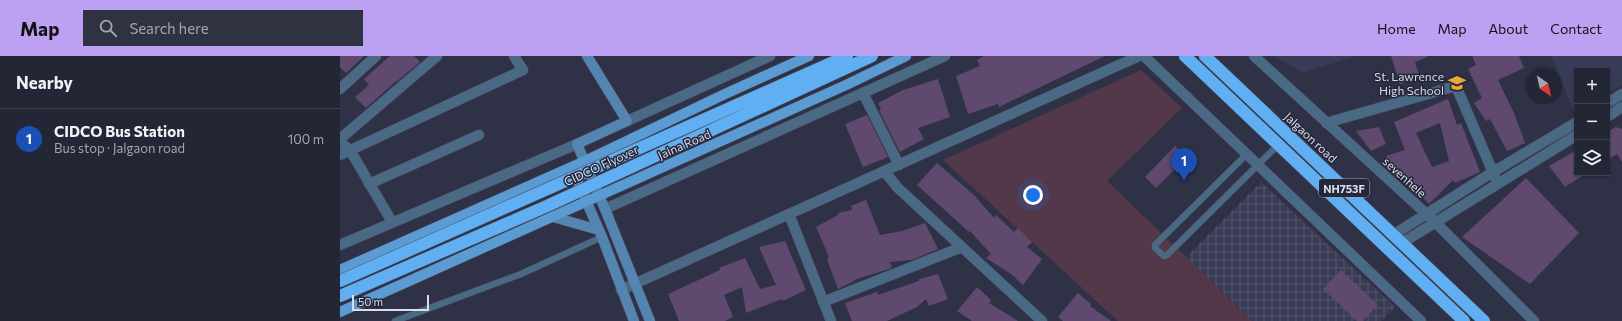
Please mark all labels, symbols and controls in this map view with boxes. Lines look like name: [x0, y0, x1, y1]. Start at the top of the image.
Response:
search box: [83, 10, 363, 46]
text: Map: [20, 17, 59, 40]
icon: search: [97, 17, 119, 39]
text: Search here: [129, 19, 209, 37]
text: Home: [1377, 20, 1416, 37]
text: Map: [1438, 20, 1466, 37]
text: About: [1488, 20, 1528, 37]
text: Contact: [1550, 20, 1602, 37]
north arrow: [1526, 68, 1562, 104]
map controls: [1574, 68, 1610, 176]
button: +: [1574, 68, 1610, 104]
place label: St. Lawrence High School: [1374, 69, 1444, 97]
text: Nearby: [16, 72, 73, 93]
school or university icon: St. Lawrence High School: [1447, 73, 1467, 93]
button: −: [1574, 104, 1610, 140]
street label: Jalgaon road: [1281, 109, 1340, 166]
text: CIDCO Bus Station: [54, 122, 185, 140]
street label: Jalna Road: [655, 126, 713, 163]
text: 1: [26, 131, 32, 147]
text: 100 m: [288, 131, 324, 147]
text: Bus stop · Jalgaon road: [54, 140, 185, 156]
button: layers: [1574, 140, 1610, 176]
street label: CIDCO Flyover: [561, 142, 641, 188]
pin: 1: [1171, 148, 1197, 181]
street label: sevenhele: [1380, 154, 1430, 200]
road number: NH753F: [1319, 179, 1369, 197]
your location: [1023, 185, 1043, 205]
scale bar: [352, 293, 429, 312]
text: 50 m: [358, 295, 383, 308]

